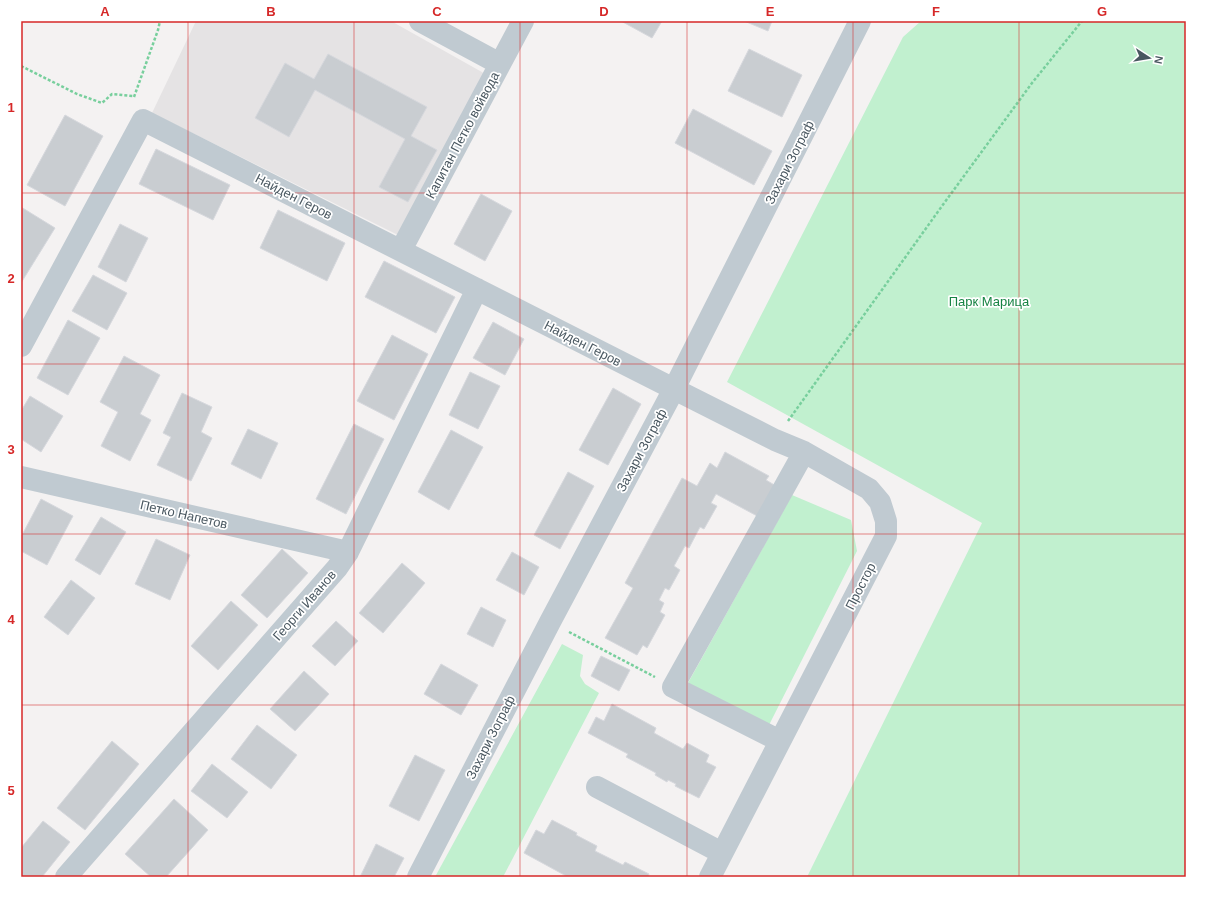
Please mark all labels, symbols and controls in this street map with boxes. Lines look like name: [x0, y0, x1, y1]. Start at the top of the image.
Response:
text: A: [100, 4, 110, 19]
text: B: [266, 4, 276, 19]
text: C: [432, 4, 442, 19]
text: D: [599, 4, 609, 19]
text: E: [766, 4, 775, 19]
text: F: [932, 4, 940, 19]
text: G: [1097, 4, 1107, 19]
north arrow: [1129, 38, 1169, 78]
text: N: [1152, 55, 1165, 65]
street label: Капитан Петко войвода: [423, 69, 503, 201]
text: 1: [7, 100, 15, 115]
street label: Захари Зограф: [762, 118, 817, 207]
street label: Найден Геров: [253, 171, 335, 222]
text: 2: [7, 271, 15, 286]
park label: Парк Марица: [949, 294, 1030, 309]
street label: Найден Геров: [542, 318, 624, 369]
street label: Захари Зограф: [613, 406, 670, 494]
text: 3: [7, 442, 15, 457]
street label: Петко Напетов: [139, 497, 229, 532]
street label: Простор: [842, 560, 879, 612]
street label: Георги Иванов: [270, 567, 339, 644]
text: 4: [7, 612, 15, 627]
street label: Захари Зограф: [463, 693, 518, 782]
text: 5: [7, 783, 15, 798]

